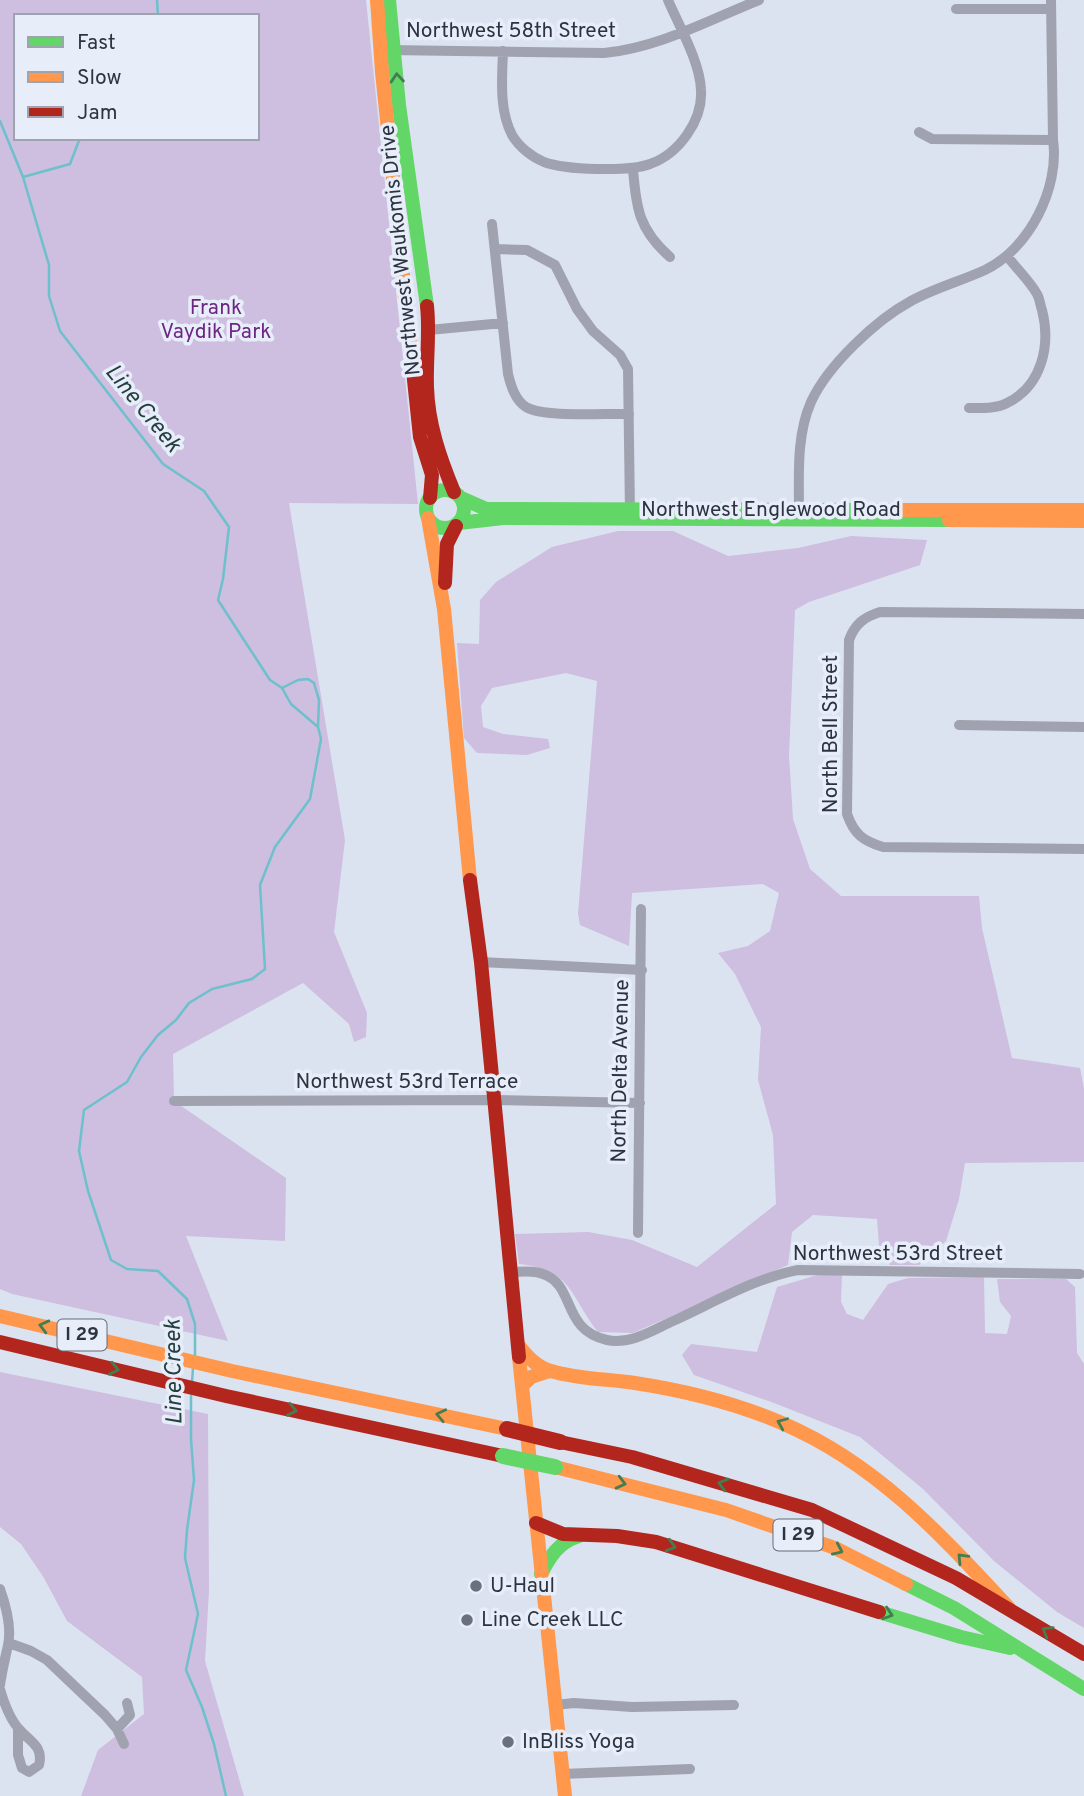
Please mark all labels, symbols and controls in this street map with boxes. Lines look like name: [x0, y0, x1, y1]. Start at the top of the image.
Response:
legend: [14, 14, 259, 140]
street label: Northwest 58th Street: [406, 18, 616, 45]
text: Fast: [77, 30, 116, 57]
text: Slow: [77, 65, 122, 92]
one-way arrow: [390, 72, 405, 83]
text: Jam: [77, 100, 118, 127]
street label: Northwest Waukomis Drive: [374, 123, 428, 377]
park label: Frank Vaydik Park: [161, 295, 271, 346]
water label: Line Creek: [98, 359, 187, 459]
street label: Northwest Englewood Road: [641, 497, 901, 524]
street label: North Bell Street: [818, 655, 845, 813]
street label: North Delta Avenue: [606, 979, 636, 1163]
street label: Northwest 53rd Terrace: [296, 1069, 518, 1096]
street label: Northwest 53rd Street: [793, 1241, 1003, 1268]
water label: Line Creek: [160, 1319, 190, 1425]
one-way arrow: [38, 1320, 50, 1334]
road number: I 29: [57, 1320, 106, 1350]
one-way arrow: [108, 1361, 120, 1375]
one-way arrow: [286, 1402, 298, 1417]
one-way arrow: [435, 1408, 447, 1423]
one-way arrow: [776, 1417, 789, 1431]
one-way arrow: [615, 1475, 627, 1489]
one-way arrow: [717, 1478, 729, 1493]
road number: I 29: [774, 1520, 822, 1550]
one-way arrow: [665, 1538, 677, 1553]
one-way arrow: [831, 1542, 843, 1556]
one-way arrow: [958, 1554, 970, 1567]
place label: U-Haul: [490, 1573, 555, 1600]
marker: U-Haul: [468, 1578, 484, 1594]
one-way arrow: [881, 1606, 894, 1620]
place label: Line Creek LLC: [481, 1607, 624, 1634]
marker: Line Creek LLC: [459, 1612, 475, 1628]
one-way arrow: [1041, 1626, 1054, 1639]
place label: InBliss Yoga: [522, 1729, 635, 1756]
marker: InBliss Yoga: [500, 1734, 516, 1750]

